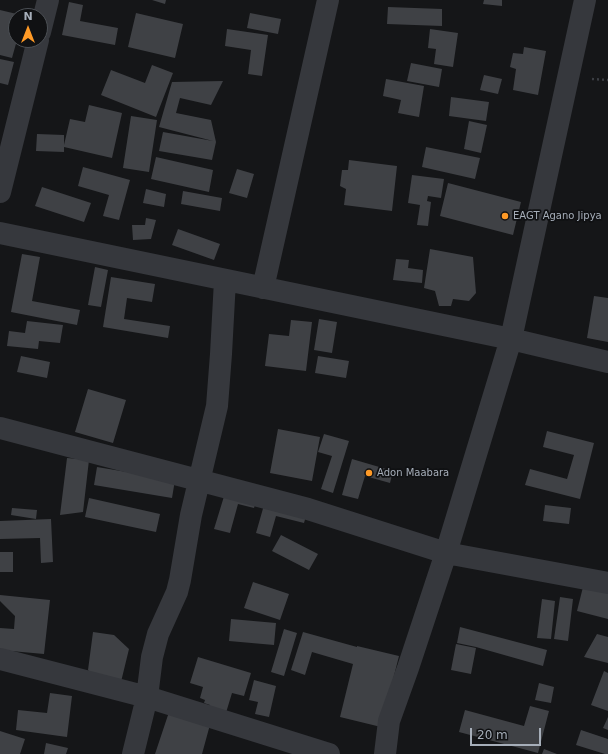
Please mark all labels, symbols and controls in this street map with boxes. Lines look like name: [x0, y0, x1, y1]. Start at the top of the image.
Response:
north arrow: [8, 8, 48, 48]
text: N: [23, 10, 33, 23]
place label: EAGT Agano Jipya: [513, 210, 602, 222]
marker: EAGT Agano Jipya: [500, 211, 510, 221]
place label: Adon Maabara: [377, 467, 449, 479]
marker: Adon Maabara: [364, 468, 374, 478]
scale bar: [472, 720, 543, 746]
text: 20 m: [477, 728, 508, 742]

